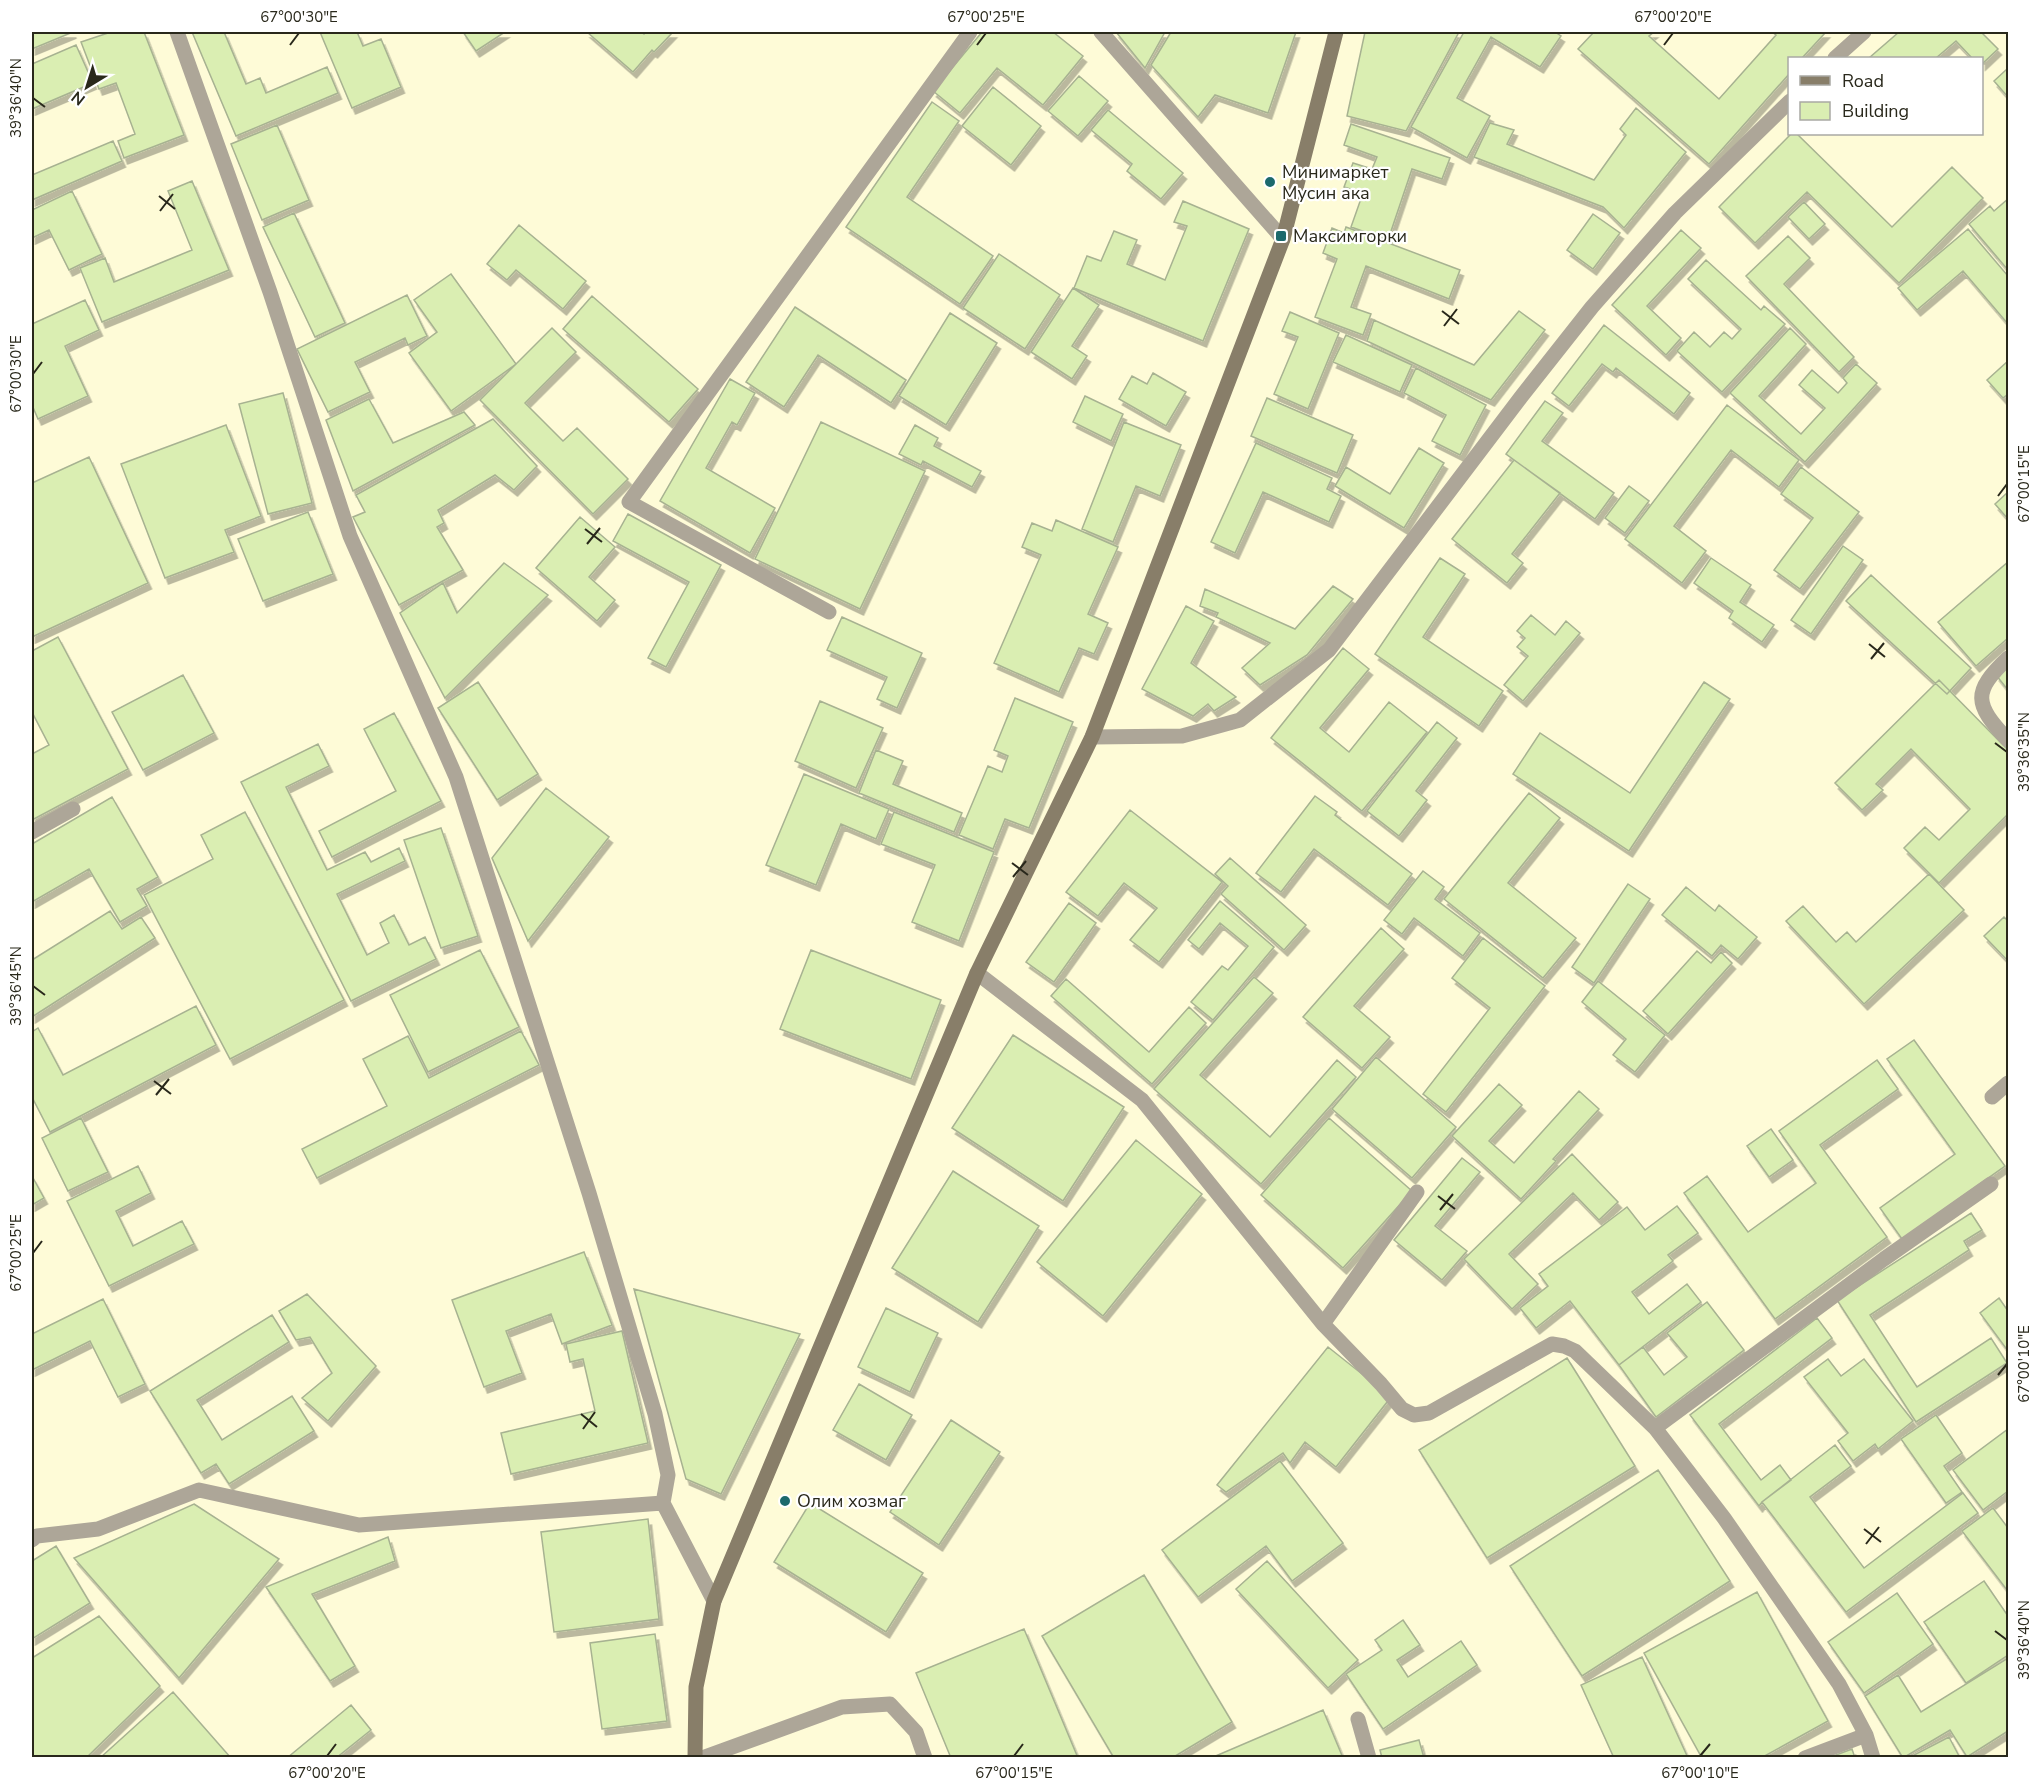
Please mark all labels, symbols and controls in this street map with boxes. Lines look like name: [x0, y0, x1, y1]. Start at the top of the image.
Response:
text: 67°00'30"E: [260, 7, 338, 27]
text: 67°00'25"E: [947, 7, 1025, 27]
text: 67°00'20"E: [1634, 7, 1712, 27]
north arrow: [57, 57, 117, 117]
legend: [1788, 57, 1983, 135]
text: 39°36'40"N: [6, 58, 26, 138]
text: Road: [1842, 69, 1884, 93]
text: N: [67, 86, 90, 110]
text: Building: [1842, 99, 1909, 123]
place label: Минимаркет Мусин ака: [1282, 160, 1388, 205]
marker: Минимаркет Мусин ака: [1263, 175, 1277, 189]
place label: Максимгорки: [1293, 224, 1407, 248]
marker: Максимгорки: [1274, 229, 1288, 243]
text: 67°00'30"E: [6, 335, 26, 413]
text: 67°00'15"E: [2014, 445, 2034, 523]
text: 39°36'35"N: [2014, 712, 2034, 792]
text: 39°36'45"N: [6, 946, 26, 1026]
text: 67°00'25"E: [6, 1214, 26, 1292]
text: 67°00'10"E: [2014, 1325, 2034, 1403]
place label: Олим хозмаг: [797, 1489, 906, 1513]
marker: Олим хозмаг: [778, 1494, 792, 1508]
text: 39°36'40"N: [2014, 1600, 2034, 1680]
text: 67°00'20"E: [288, 1763, 366, 1783]
text: 67°00'15"E: [975, 1763, 1053, 1783]
text: 67°00'10"E: [1661, 1763, 1739, 1783]

